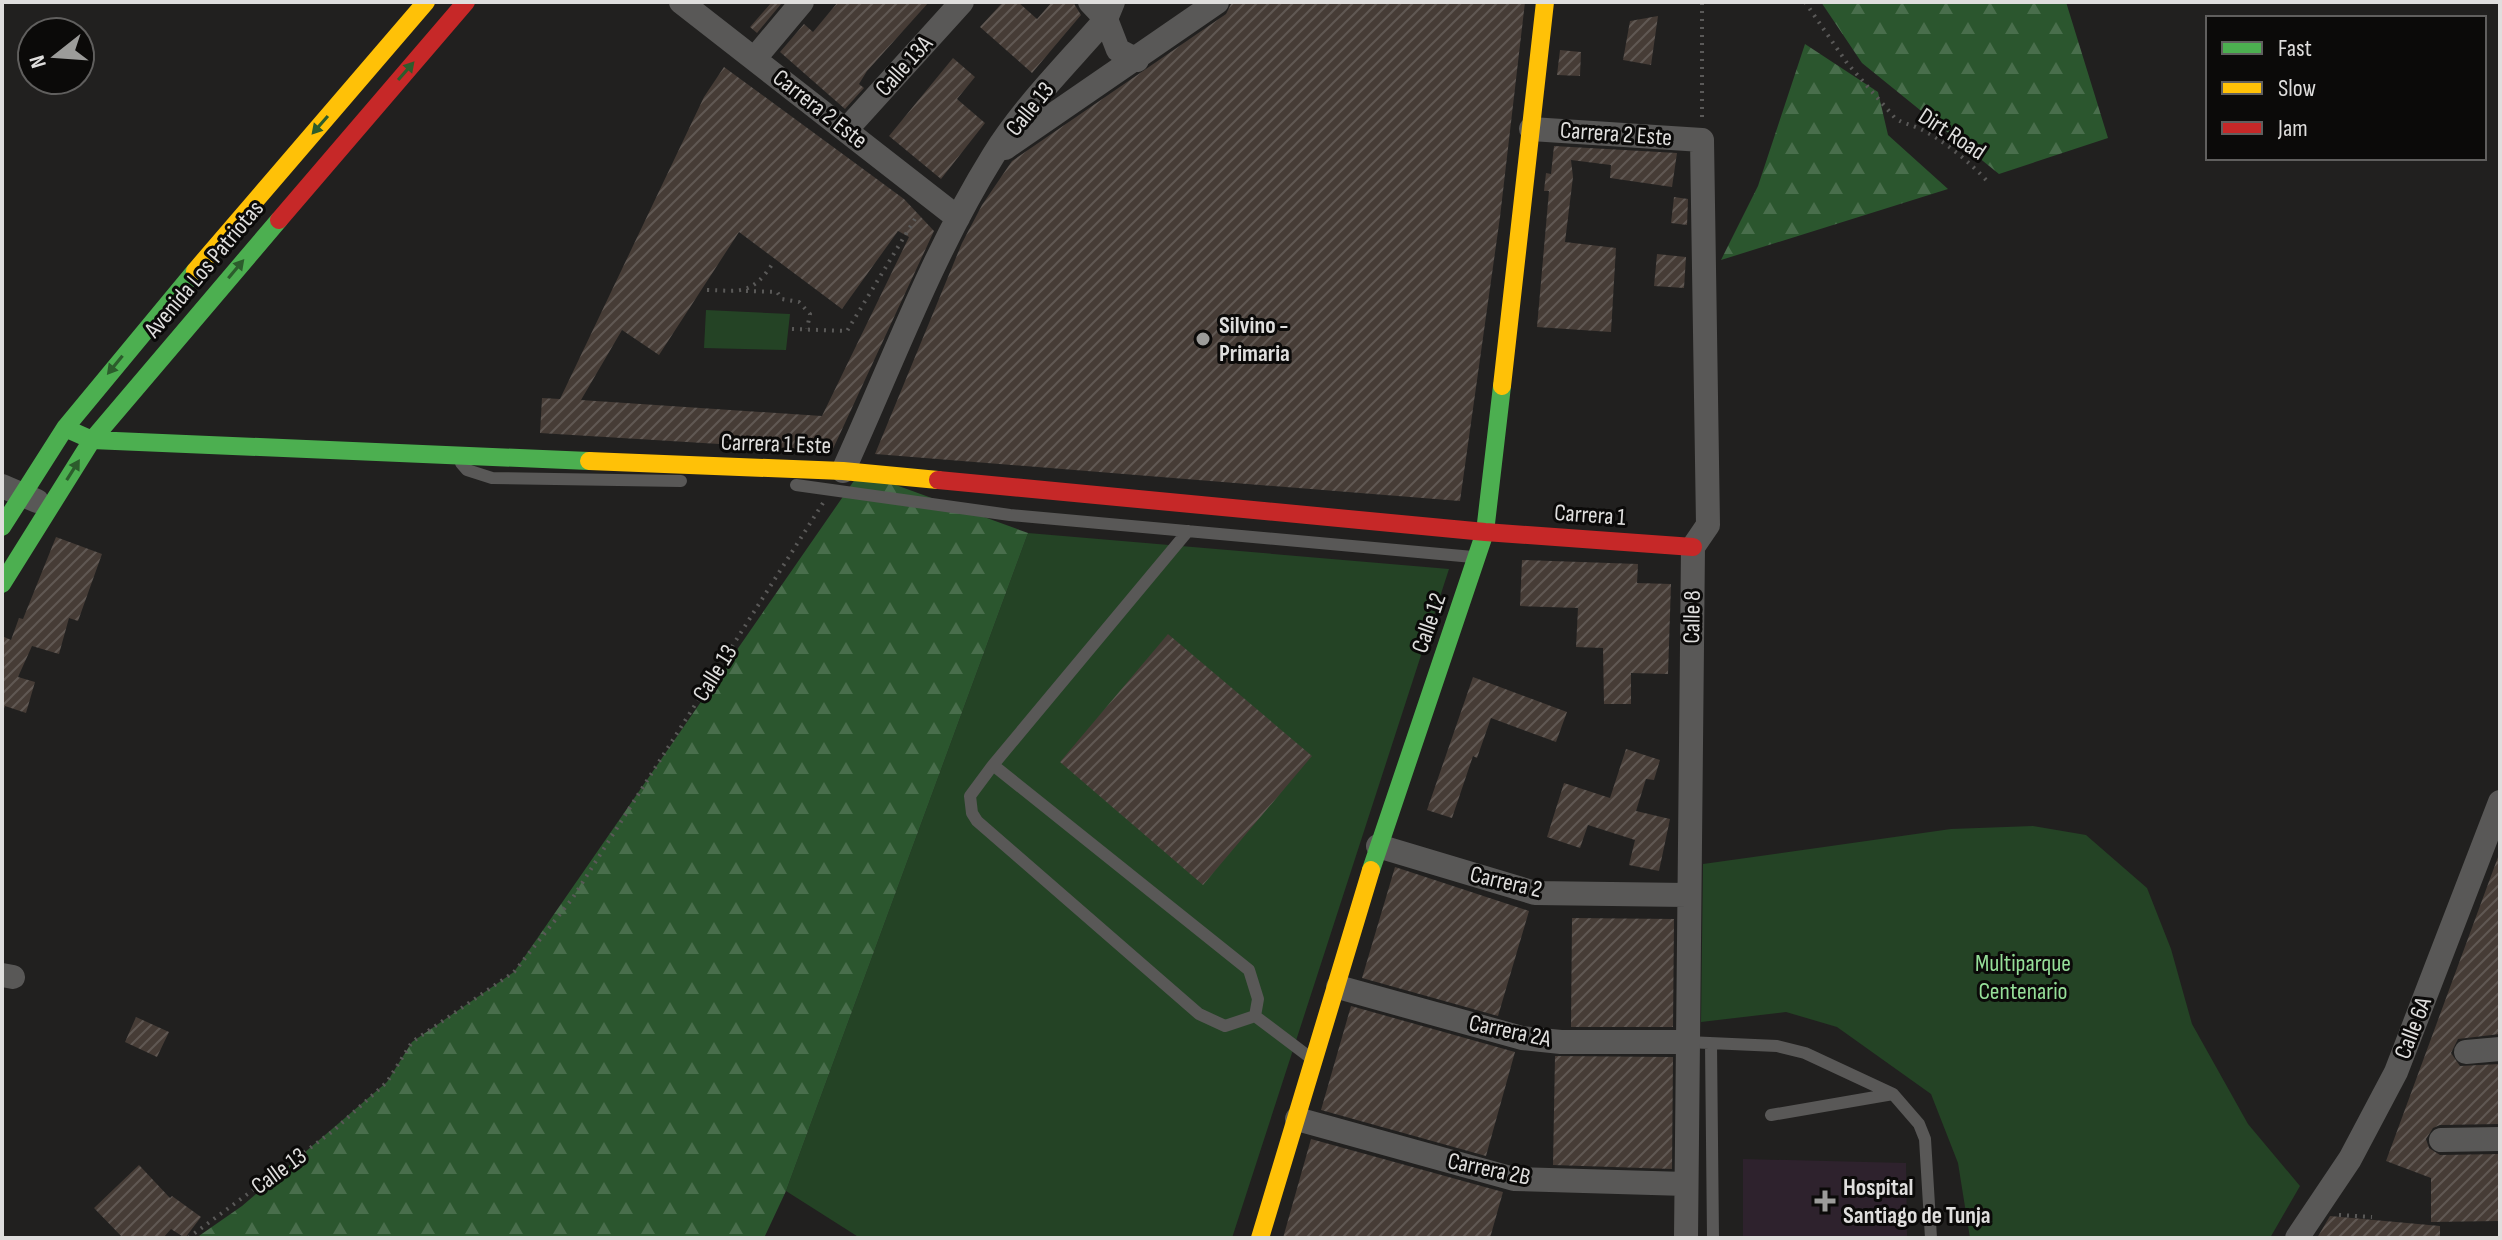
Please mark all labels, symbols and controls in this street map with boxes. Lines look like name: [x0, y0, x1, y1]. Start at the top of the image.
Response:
north arrow: [16, 16, 96, 96]
legend: [2206, 16, 2486, 160]
street label: Calle 13A: [869, 29, 939, 102]
text: Fast: [2278, 34, 2312, 63]
text: N: [24, 52, 53, 71]
one-way arrow: [397, 62, 414, 82]
street label: Carrera 2 Este: [767, 63, 873, 155]
text: Slow: [2278, 74, 2316, 103]
street label: Calle 13: [999, 76, 1061, 142]
street label: Dirt Road: [1913, 102, 1991, 166]
one-way arrow: [312, 114, 329, 134]
text: Jam: [2277, 114, 2308, 143]
street label: Carrera 2 Este: [1559, 116, 1673, 152]
street label: Avenida Los Patriotas: [138, 194, 270, 344]
one-way arrow: [227, 259, 244, 279]
place label: Silvino - Primaria: [1219, 311, 1290, 368]
marker: Silvino - Primaria: [1194, 330, 1212, 348]
one-way arrow: [107, 355, 124, 375]
street label: Carrera 1 Este: [720, 428, 832, 460]
one-way arrow: [66, 460, 81, 481]
street label: Carrera 1: [1553, 498, 1627, 532]
street label: Calle 12: [1405, 589, 1453, 657]
street label: Calle 8: [1677, 590, 1707, 644]
street label: Calle 13: [686, 639, 744, 707]
street label: Carrera 2: [1467, 860, 1545, 904]
park label: Multiparque Centenario: [1975, 949, 2071, 1006]
street label: Calle 6A: [2388, 992, 2438, 1063]
street label: Carrera 2A: [1466, 1008, 1554, 1054]
street label: Calle 13: [246, 1141, 312, 1201]
street label: Carrera 2B: [1445, 1146, 1533, 1192]
place label: Hospital Santiago de Tunja: [1843, 1173, 1991, 1230]
marker: Hospital Santiago de Tunja: [1814, 1190, 1836, 1212]

